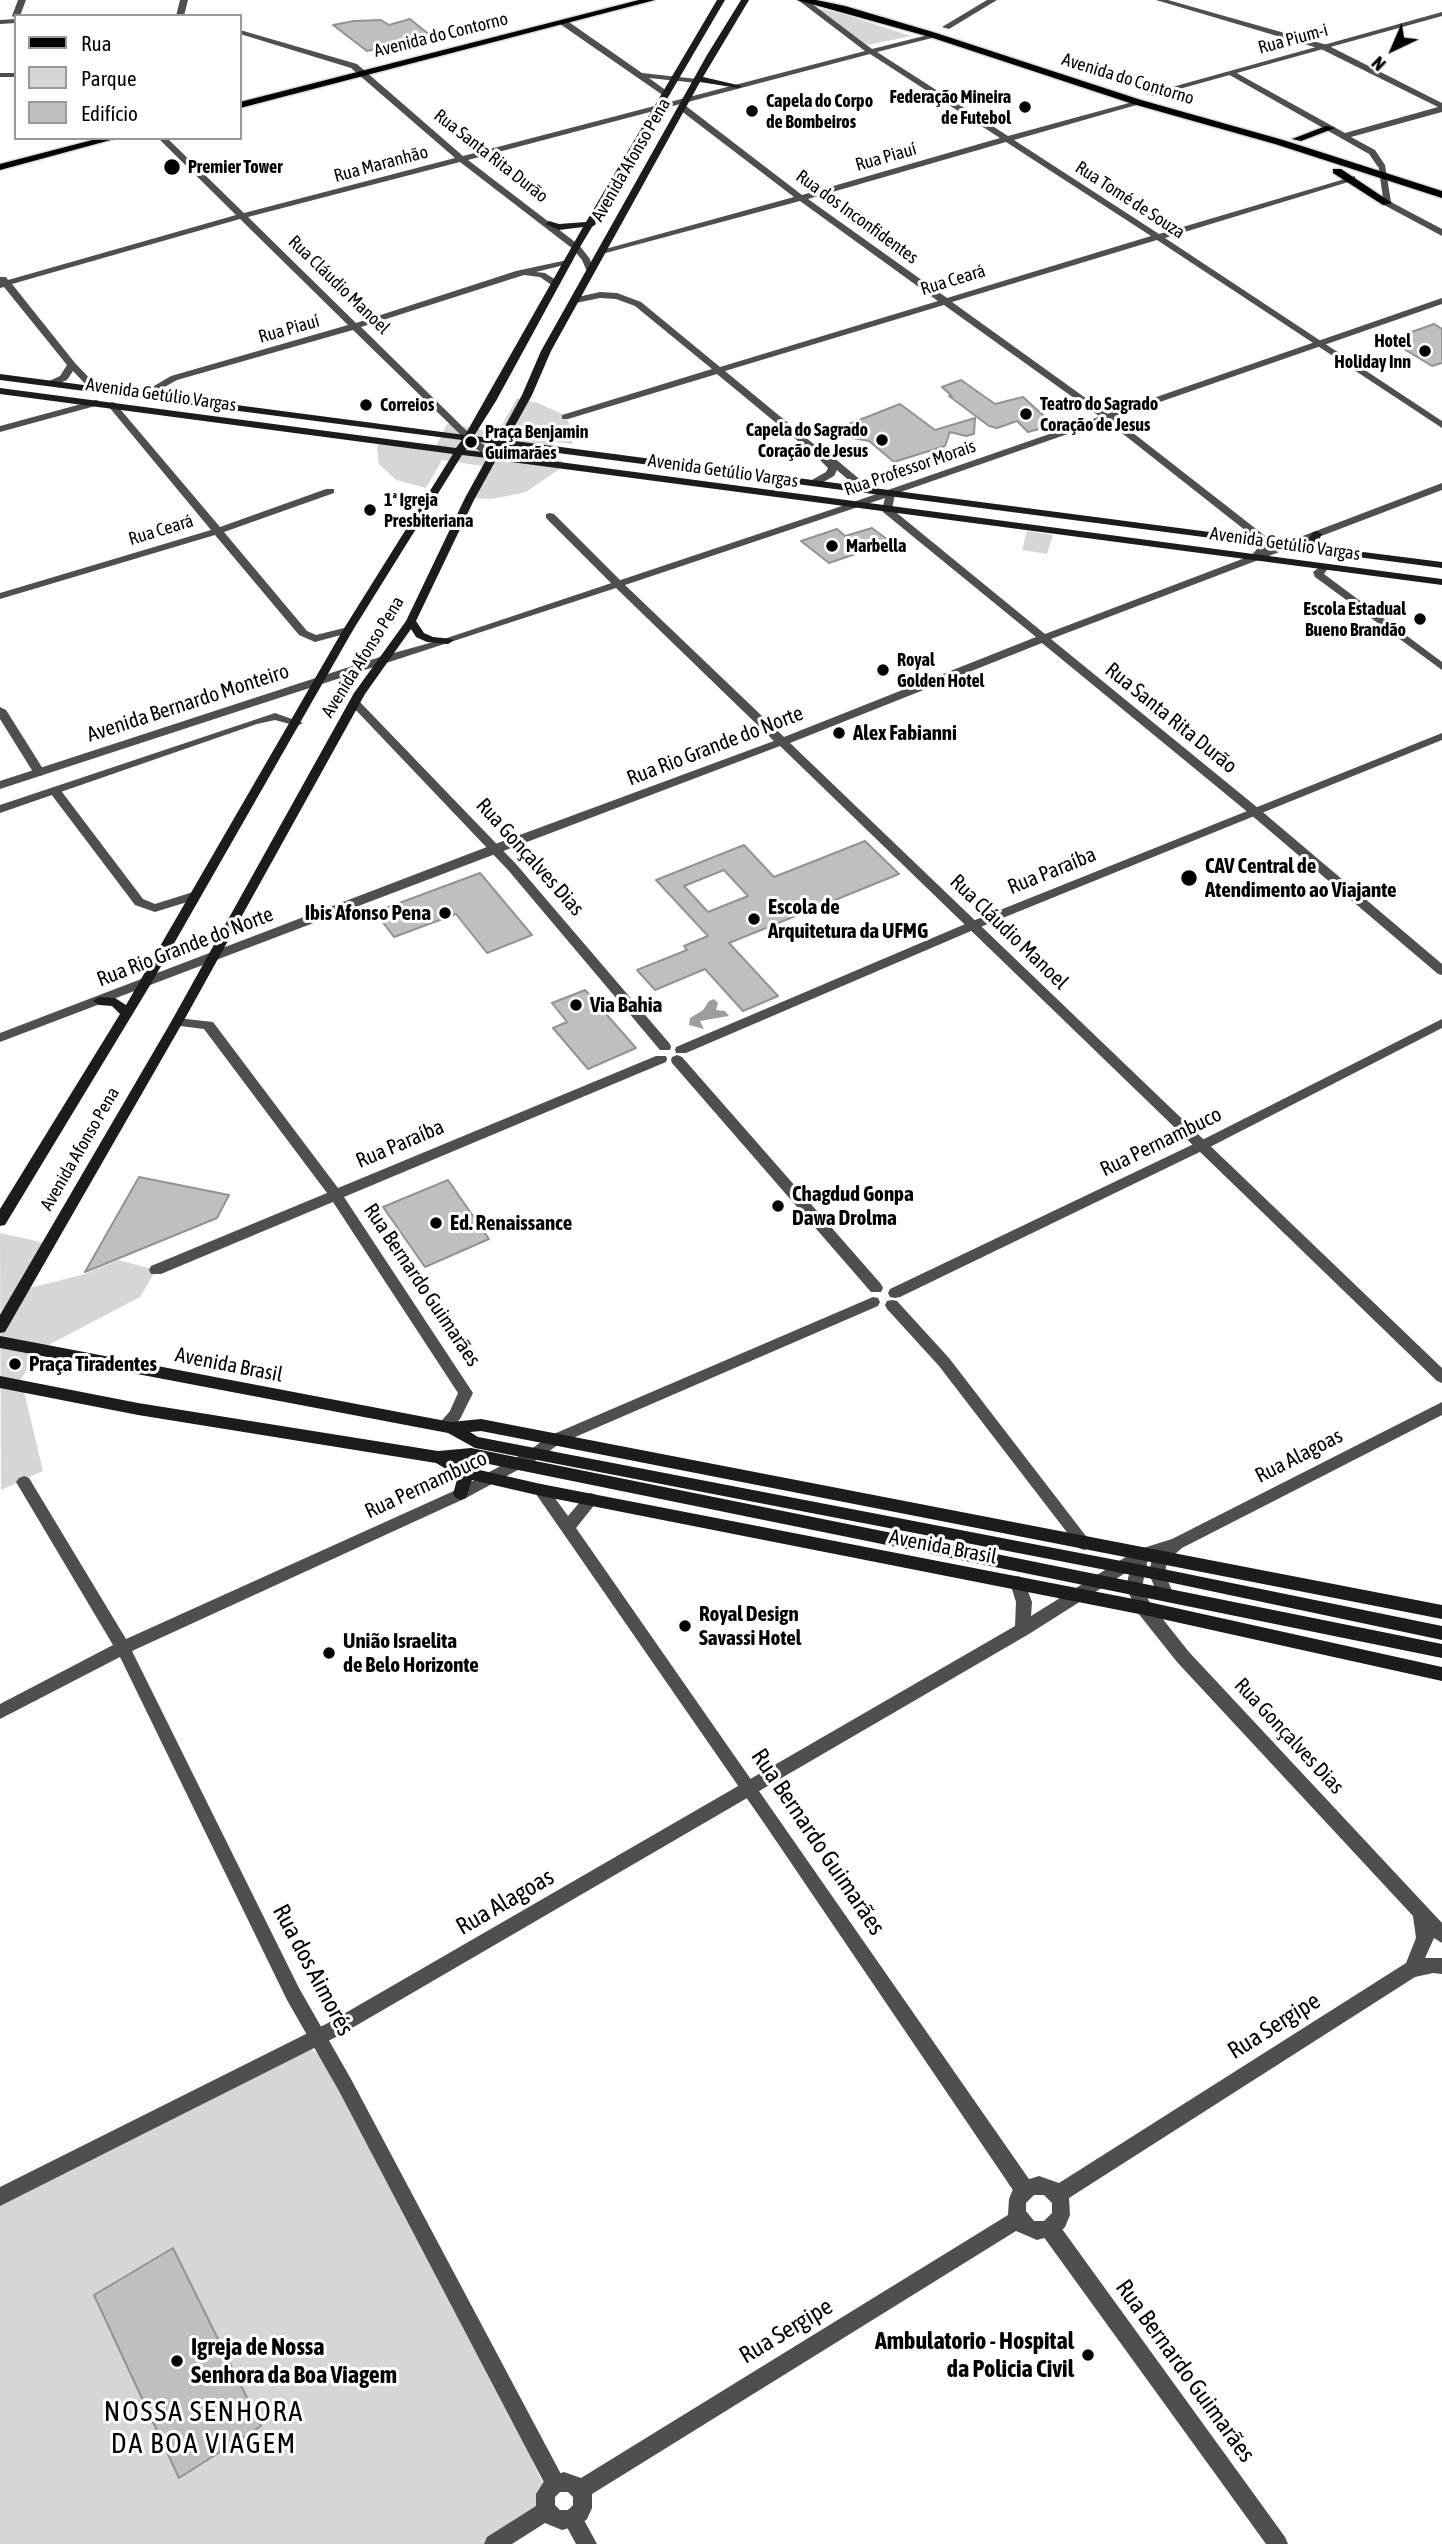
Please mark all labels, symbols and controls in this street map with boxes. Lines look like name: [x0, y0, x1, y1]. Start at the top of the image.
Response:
street label: Avenida do Contorno: [372, 8, 510, 62]
legend: [14, 14, 242, 140]
north arrow: [1358, 14, 1428, 84]
street label: Rua Pium-i: [1256, 19, 1330, 59]
text: Rua: [81, 31, 111, 55]
street label: Avenida do Contorno: [1059, 49, 1197, 109]
text: N: [1367, 52, 1390, 76]
text: Parque: [81, 66, 136, 90]
place label: Federação Mineira de Futebol: [889, 86, 1011, 128]
place label: Capela do Corpo de Bombeiros: [766, 90, 873, 132]
street label: Avenida Afonso Pena: [587, 95, 675, 225]
marker: Federação Mineira de Futebol: [1017, 99, 1033, 115]
text: Edifício: [81, 101, 138, 125]
marker: Capela do Corpo de Bombeiros: [744, 103, 760, 119]
street label: Rua Santa Rita Durão: [430, 105, 552, 207]
street label: Rua Piauí: [853, 138, 919, 176]
street label: Rua Maranhão: [332, 141, 430, 187]
place label: Premier Tower: [188, 156, 282, 178]
marker: Premier Tower: [162, 157, 182, 177]
street label: Rua Tomé de Souza: [1071, 157, 1189, 243]
street label: Rua dos Inconfidentes: [792, 165, 922, 269]
street label: Rua Cláudio Manoel: [284, 231, 394, 339]
street label: Rua Ceará: [918, 260, 988, 300]
street label: Rua Piauí: [256, 310, 322, 348]
place label: Hotel Holiday Inn: [1334, 330, 1411, 372]
marker: Hotel Holiday Inn: [1417, 343, 1433, 359]
street label: Avenida Getúlio Vargas: [85, 374, 237, 416]
place label: Teatro do Sagrado Coração de Jesus: [1040, 393, 1158, 436]
place label: Correios: [380, 394, 434, 416]
marker: Correios: [358, 397, 374, 413]
marker: Teatro do Sagrado Coração de Jesus: [1018, 406, 1034, 422]
place label: Capela do Sagrado Coração de Jesus: [746, 419, 868, 462]
place label: Praça Benjamin Guimarães: [485, 421, 588, 464]
marker: Capela do Sagrado Coração de Jesus: [874, 432, 890, 448]
marker: Praça Benjamin Guimarães: [463, 434, 479, 450]
street label: Rua Professor Morais: [841, 435, 979, 501]
street label: Avenida Getúlio Vargas: [647, 450, 799, 492]
place label: 1ª Igreja Presbiteriana: [384, 489, 473, 532]
marker: 1ª Igreja Presbiteriana: [362, 502, 378, 518]
street label: Rua Ceará: [126, 510, 196, 550]
street label: Avenida Getúlio Vargas: [1209, 523, 1361, 565]
place label: Marbella: [846, 535, 906, 557]
marker: Marbella: [824, 538, 840, 554]
street label: Avenida Afonso Pena: [317, 592, 409, 722]
place label: Escola Estadual Bueno Brandão: [1303, 598, 1406, 640]
marker: Escola Estadual Bueno Brandão: [1412, 611, 1428, 627]
place label: Royal Golden Hotel: [897, 649, 984, 692]
street label: Rua Santa Rita Durão: [1100, 657, 1242, 779]
street label: Avenida Bernardo Monteiro: [84, 658, 292, 748]
marker: Royal Golden Hotel: [875, 662, 891, 678]
street label: Rua Rio Grande do Norte: [623, 701, 807, 791]
place label: Alex Fabianni: [853, 720, 957, 746]
marker: Alex Fabianni: [831, 725, 847, 741]
street label: Rua Gonçalves Dias: [471, 793, 589, 921]
street label: Rua Paraíba: [1004, 842, 1100, 900]
place label: CAV Central de Atendimento ao Viajante: [1205, 853, 1397, 903]
marker: CAV Central de Atendimento ao Viajante: [1179, 868, 1199, 888]
street label: Rua Cláudio Manoel: [945, 869, 1073, 995]
place label: Escola de Arquitetura da UFMG: [768, 894, 928, 944]
place label: Ibis Afonso Pena: [305, 900, 431, 926]
street label: Rua Rio Grande do Norte: [93, 902, 277, 992]
marker: Ibis Afonso Pena: [437, 905, 453, 921]
marker: Escola de Arquitetura da UFMG: [746, 911, 762, 927]
place label: Via Bahia: [590, 992, 662, 1018]
marker: Via Bahia: [568, 997, 584, 1013]
street label: Avenida Afonso Pena: [36, 1084, 124, 1214]
street label: Rua Pernambuco: [1096, 1102, 1226, 1182]
street label: Rua Paraíba: [352, 1114, 448, 1174]
place label: Chagdud Gonpa Dawa Drolma: [792, 1181, 914, 1231]
marker: Chagdud Gonpa Dawa Drolma: [770, 1198, 786, 1214]
street label: Rua Bernardo Guimarães: [358, 1199, 486, 1371]
place label: Ed. Renaissance: [450, 1210, 572, 1236]
marker: Ed. Renaissance: [428, 1215, 444, 1231]
street label: Avenida Brasil: [173, 1342, 285, 1388]
place label: Praça Tiradentes: [29, 1351, 157, 1377]
marker: Praça Tiradentes: [7, 1356, 23, 1372]
street label: Rua Alagoas: [1251, 1423, 1347, 1489]
street label: Rua Pernambuco: [361, 1446, 491, 1524]
street label: Avenida Brasil: [887, 1524, 999, 1570]
place label: Royal Design Savassi Hotel: [699, 1601, 801, 1651]
marker: Royal Design Savassi Hotel: [677, 1618, 693, 1634]
place label: União Israelita de Belo Horizonte: [343, 1628, 479, 1678]
marker: União Israelita de Belo Horizonte: [321, 1645, 337, 1661]
street label: Rua Gonçalves Dias: [1229, 1673, 1349, 1799]
street label: Rua Bernardo Guimarães: [745, 1743, 891, 1941]
street label: Rua Alagoas: [451, 1863, 559, 1941]
street label: Rua dos Aimorés: [266, 1899, 360, 2041]
street label: Rua Sergipe: [1222, 1986, 1326, 2066]
street label: Rua Bernardo Guimarães: [1109, 2274, 1261, 2468]
street label: Rua Sergipe: [734, 2292, 838, 2370]
place label: Ambulatorio - Hospital da Policia Civil: [875, 2327, 1074, 2383]
place label: Igreja de Nossa Senhora da Boa Viagem: [191, 2333, 397, 2389]
marker: Ambulatorio - Hospital da Policia Civil: [1080, 2347, 1096, 2363]
marker: Igreja de Nossa Senhora da Boa Viagem: [169, 2353, 185, 2369]
district label: NOSSA SENHORA DA BOA VIAGEM: [105, 2395, 303, 2461]

